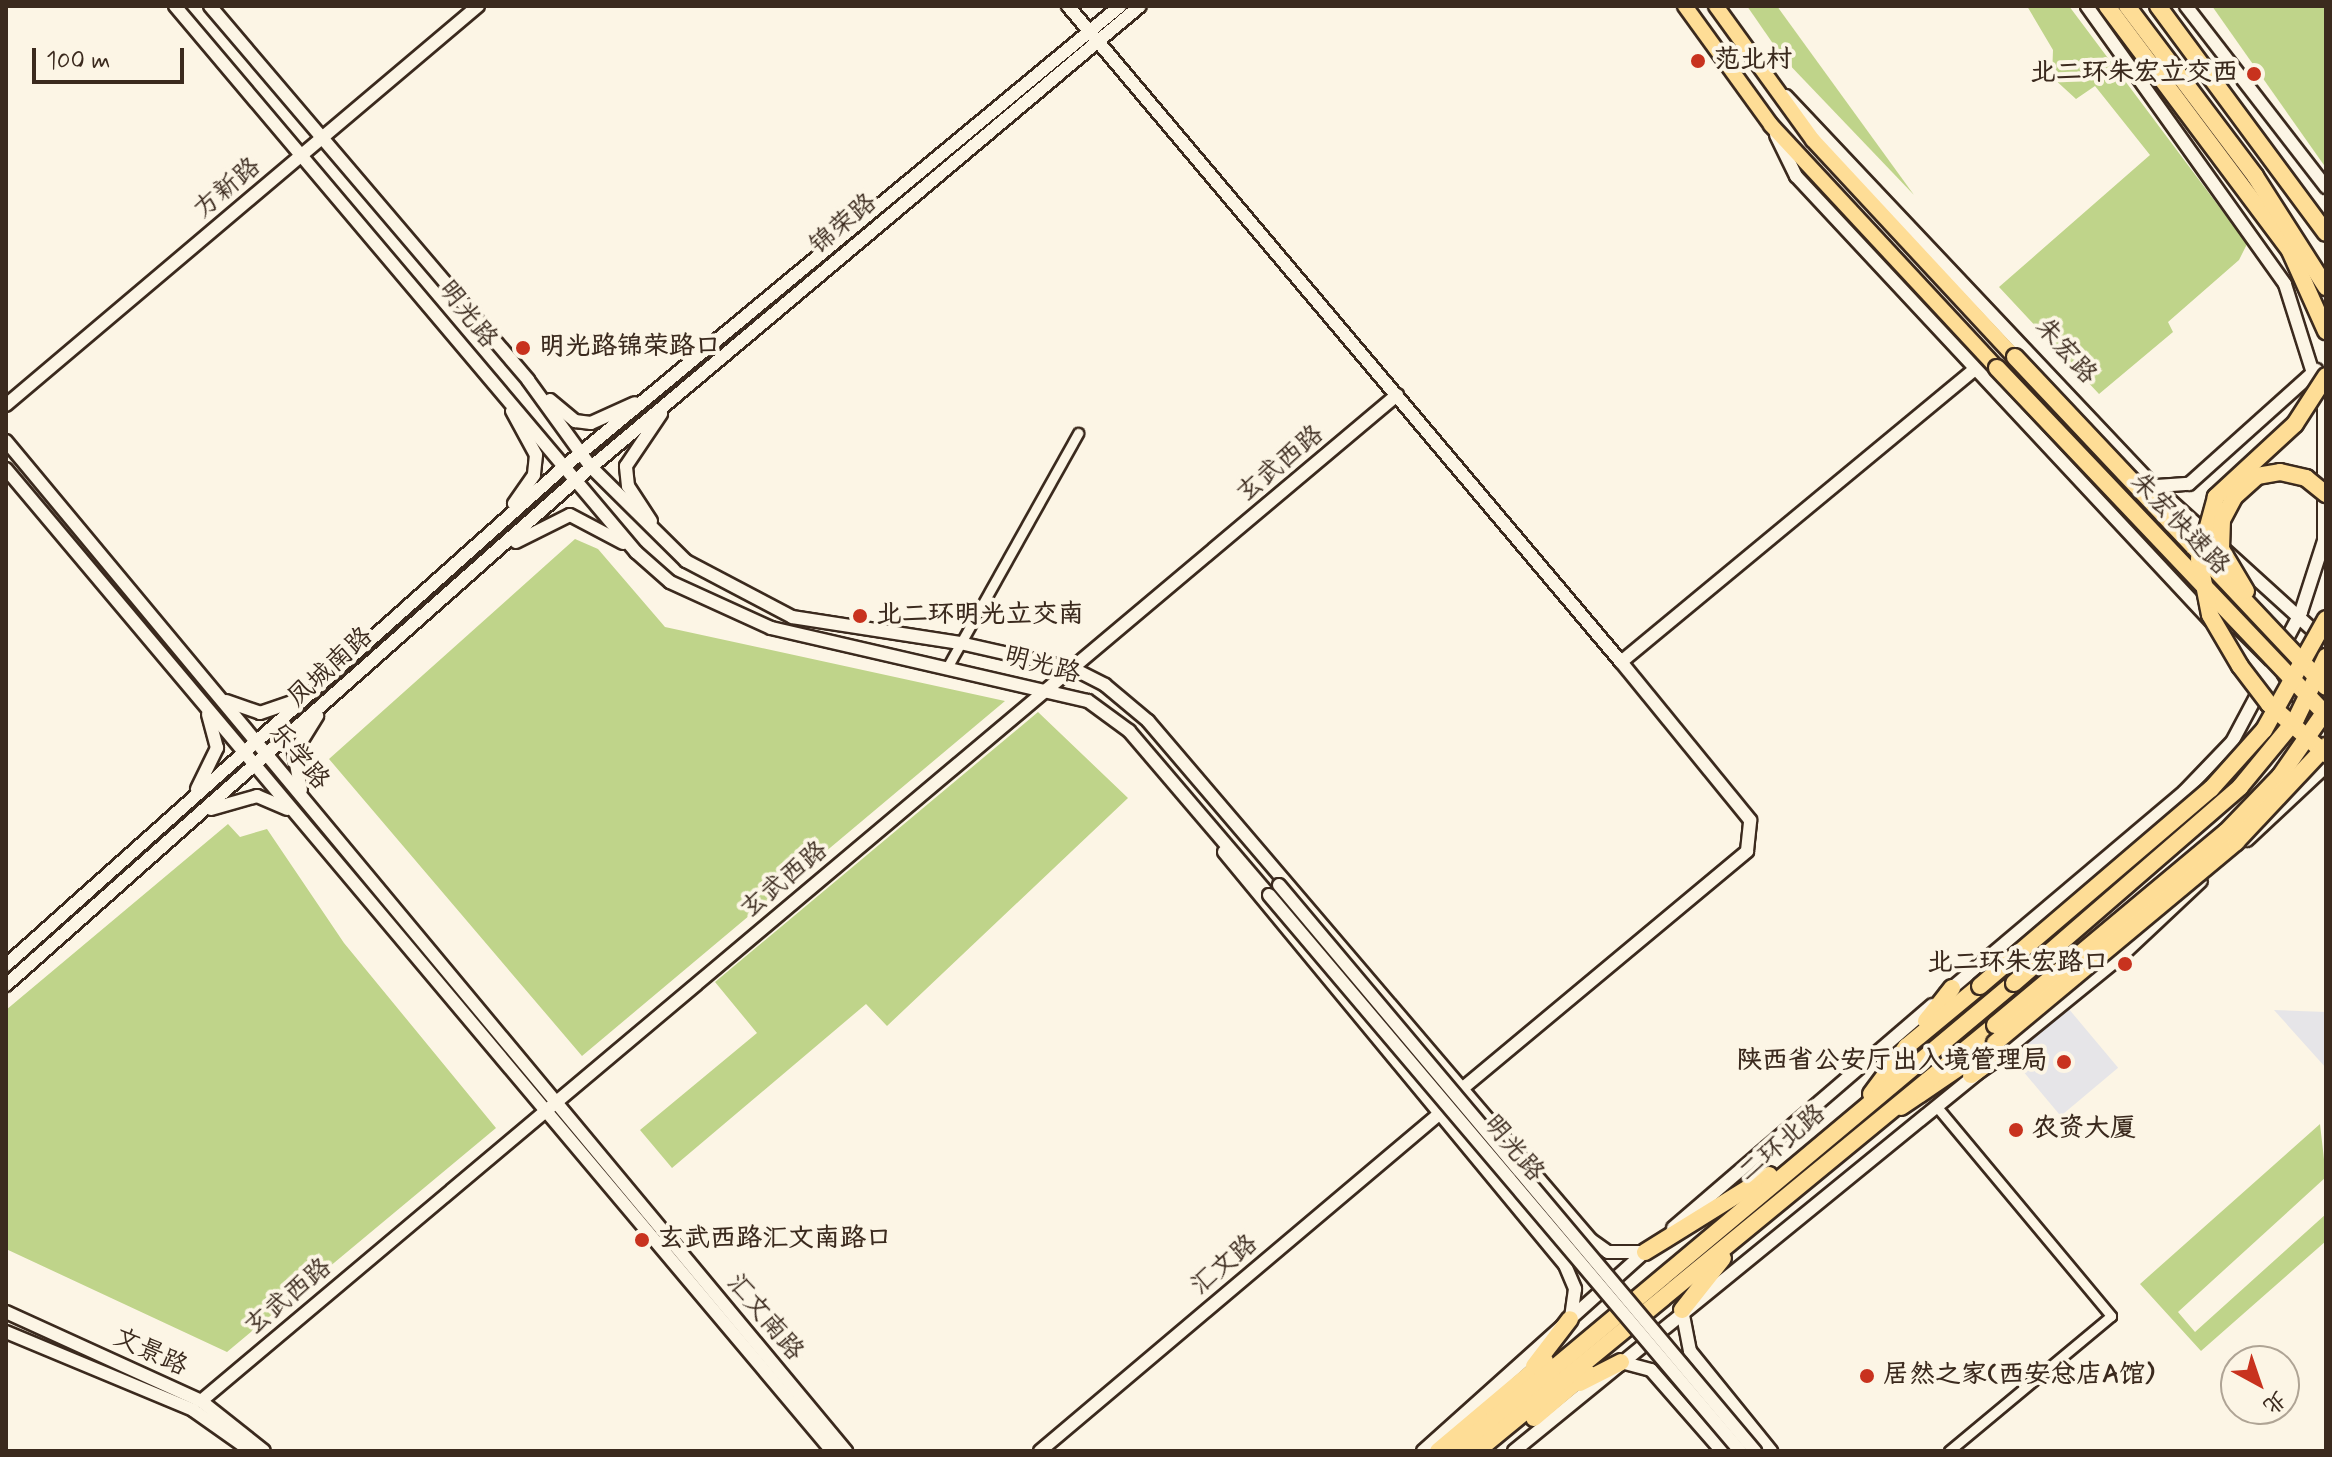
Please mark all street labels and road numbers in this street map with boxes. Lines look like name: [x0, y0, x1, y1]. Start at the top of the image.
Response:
street label: 方新路: [188, 152, 268, 226]
street label: 锦荣路: [804, 188, 884, 262]
street label: 明光路: [431, 275, 503, 355]
street label: 朱宏路: [2027, 313, 2103, 391]
street label: 玄武西路: [1231, 420, 1331, 510]
street label: 朱宏快速路: [2123, 467, 2235, 583]
street label: 凤城南路: [282, 622, 380, 714]
street label: 明光路: [1000, 641, 1084, 691]
street label: 乐学路: [261, 717, 335, 797]
street label: 玄武西路: [735, 836, 835, 926]
street label: 二环北路: [1733, 1099, 1833, 1189]
street label: 明光路: [1476, 1109, 1550, 1189]
street label: 汇文路: [1185, 1229, 1265, 1303]
street label: 玄武西路: [239, 1253, 339, 1343]
street label: 汇文南路: [719, 1268, 809, 1368]
street label: 文景路: [108, 1322, 192, 1384]

